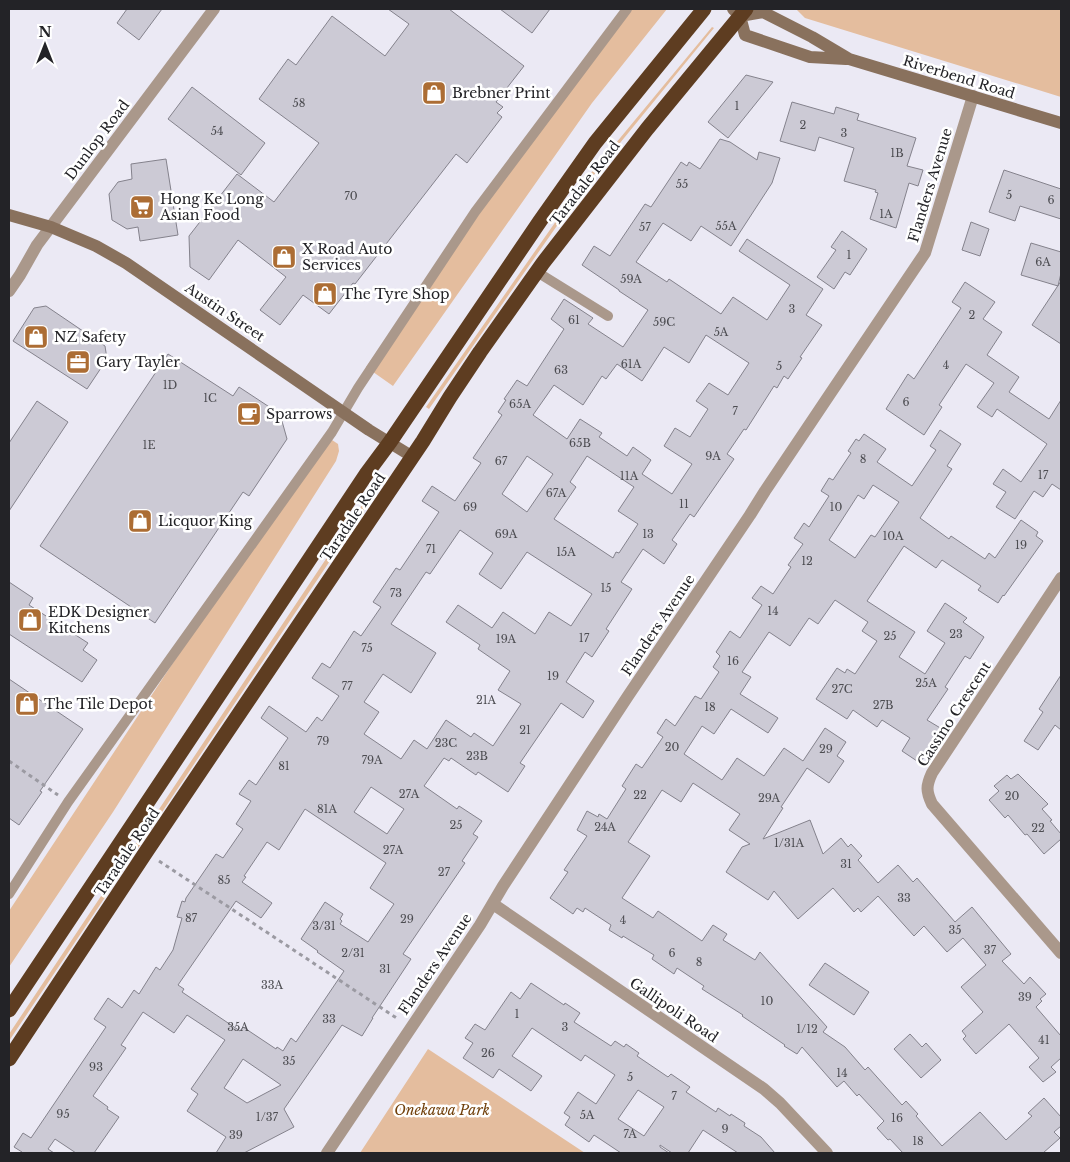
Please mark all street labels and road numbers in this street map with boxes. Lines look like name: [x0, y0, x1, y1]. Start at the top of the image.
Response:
street label: Riverbend Road: [901, 51, 1018, 103]
street label: Dunlop Road: [61, 96, 133, 184]
street label: Flanders Avenue: [904, 126, 956, 244]
street label: Taradale Road: [546, 136, 624, 229]
street label: Austin Street: [181, 278, 269, 346]
street label: Taradale Road: [317, 469, 390, 565]
street label: Flanders Avenue: [617, 571, 699, 679]
street label: Cassino Crescent: [913, 657, 995, 770]
street label: Taradale Road: [91, 804, 164, 900]
street label: Flanders Avenue: [394, 910, 476, 1018]
street label: Gallipoli Road: [626, 974, 722, 1047]

